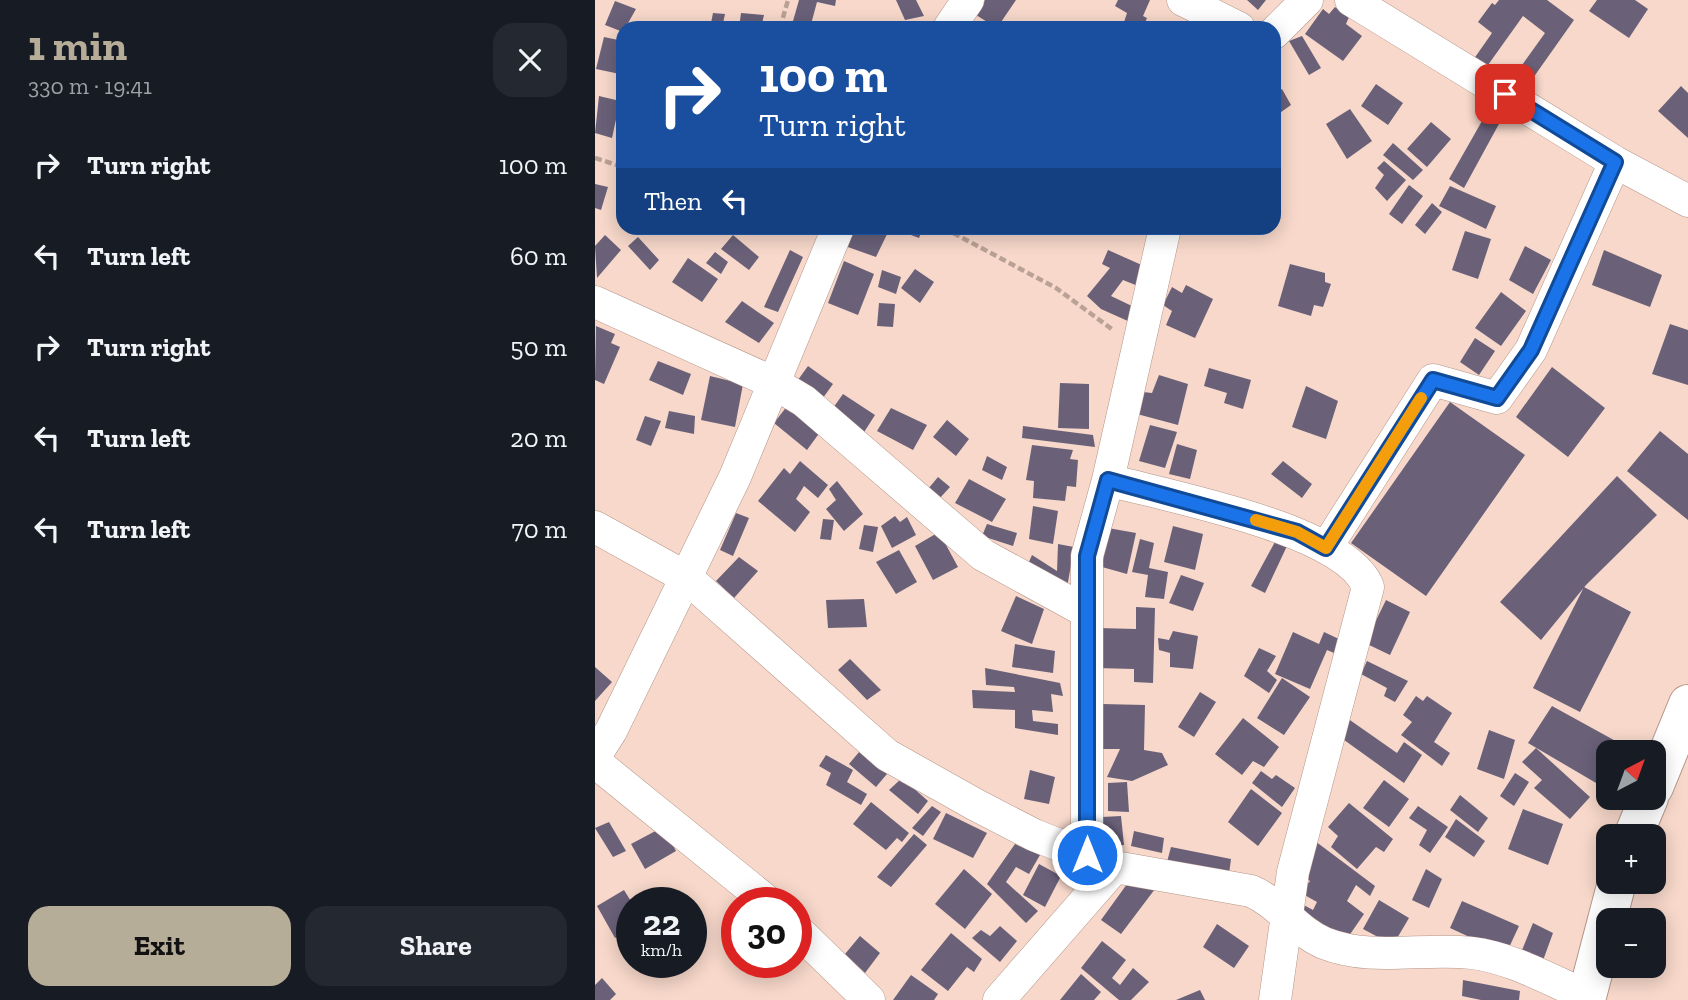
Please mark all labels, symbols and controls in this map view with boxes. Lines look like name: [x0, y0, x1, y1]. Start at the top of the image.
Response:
text: 1 min: [28, 20, 127, 71]
button: close: [493, 23, 567, 97]
text: 100 m: [759, 46, 887, 105]
icon: right: [644, 49, 735, 140]
pin: [1475, 64, 1535, 124]
text: 330 m · 19:41: [28, 72, 152, 100]
icon: arrive: [1486, 75, 1524, 113]
text: Turn right: [759, 106, 906, 144]
icon: right: [28, 146, 66, 184]
text: Turn right: [87, 149, 210, 181]
text: 100 m: [499, 149, 567, 181]
icon: left: [716, 182, 754, 220]
text: Then: [644, 185, 702, 217]
icon: left: [28, 237, 66, 275]
text: Turn left: [87, 240, 190, 272]
text: 60 m: [510, 240, 567, 272]
icon: right: [28, 328, 66, 366]
text: Turn right: [87, 331, 210, 363]
text: 50 m: [510, 331, 567, 363]
icon: left: [28, 419, 66, 457]
text: Turn left: [87, 422, 190, 454]
text: 20 m: [510, 422, 567, 454]
icon: left: [28, 510, 66, 548]
text: Turn left: [87, 513, 190, 545]
text: 70 m: [511, 513, 567, 545]
north arrow: [1596, 740, 1666, 810]
map controls: [1596, 740, 1666, 978]
position arrow: [1050, 818, 1124, 892]
button: +: [1596, 824, 1666, 894]
speed limit sign: 30: [721, 887, 812, 978]
text: 22: [643, 902, 680, 944]
button: Exit: [28, 906, 291, 986]
button: Share: [305, 906, 567, 986]
button: −: [1596, 908, 1666, 978]
text: km/h: [641, 939, 682, 961]

